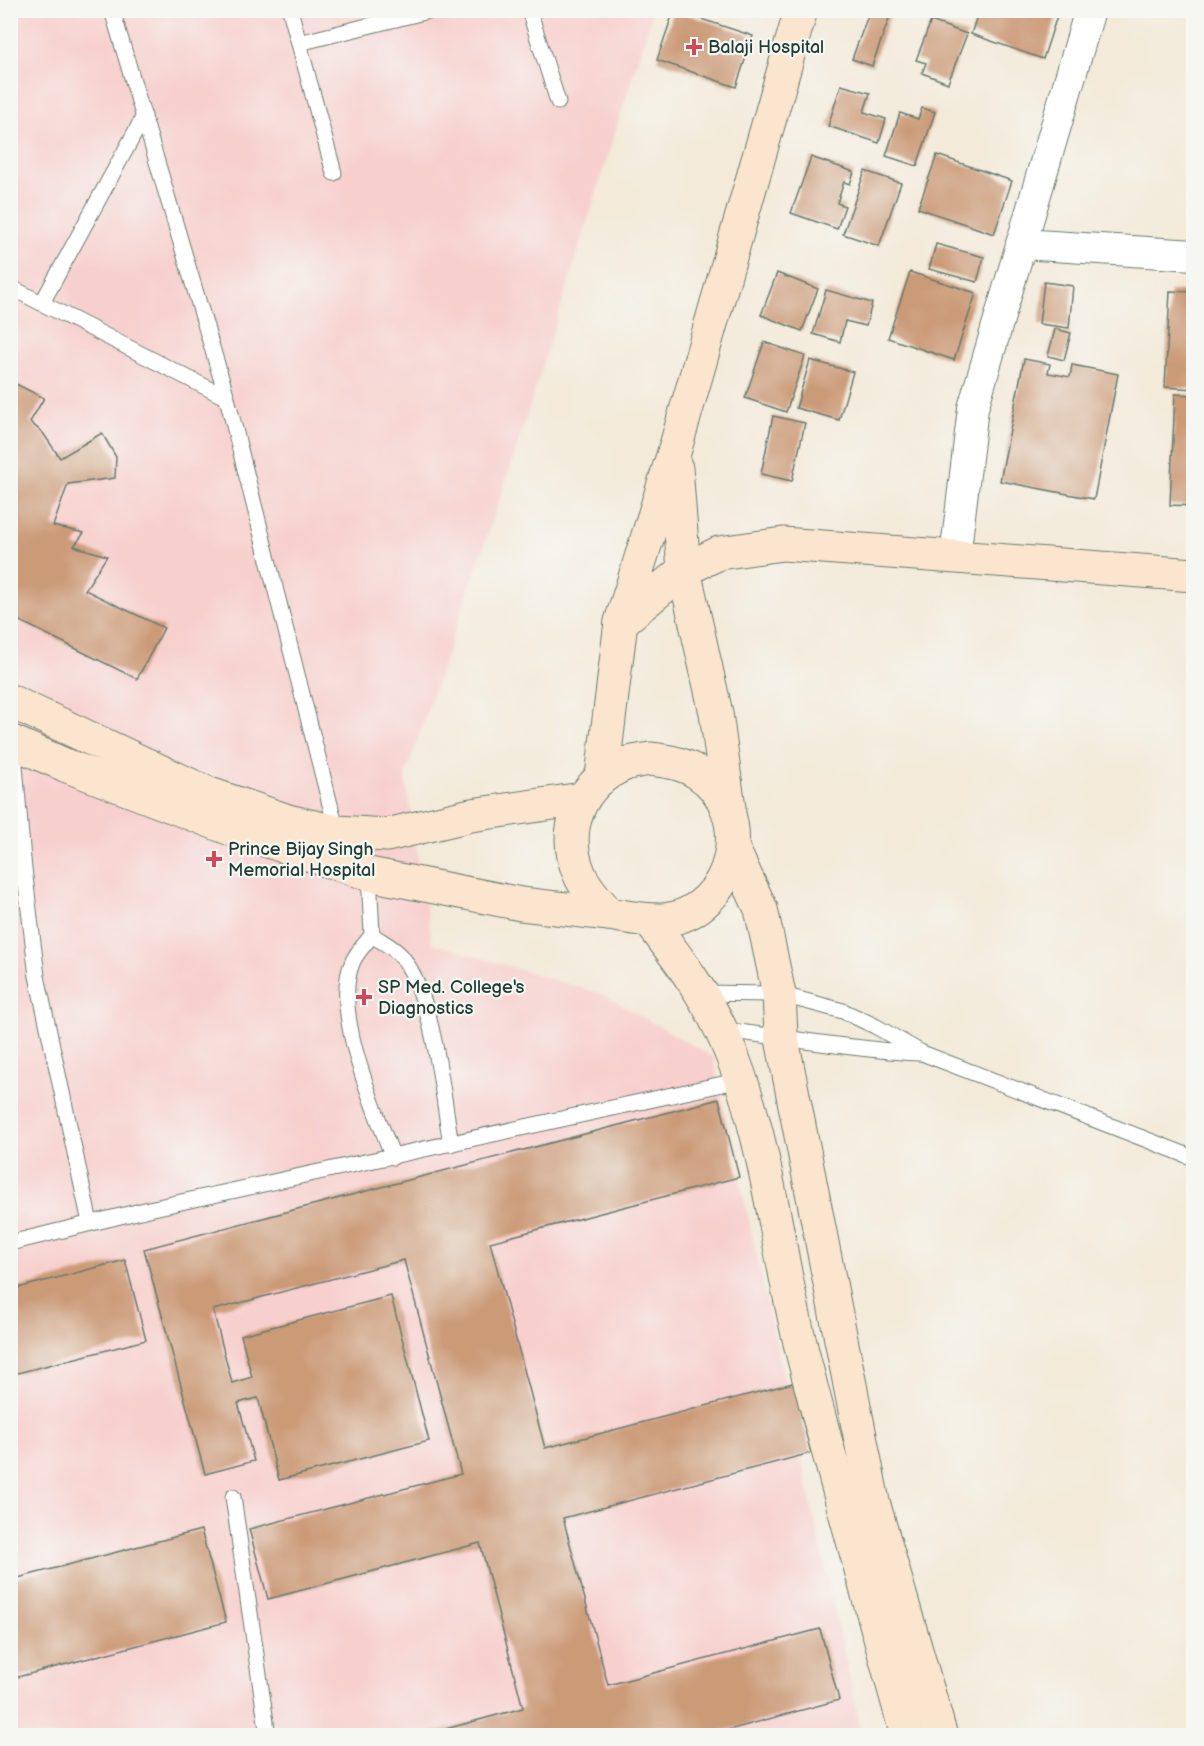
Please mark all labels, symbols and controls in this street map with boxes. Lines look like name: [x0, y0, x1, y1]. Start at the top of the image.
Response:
place label: Balaji Hospital: [708, 37, 824, 58]
marker: Balaji Hospital: [685, 38, 703, 56]
place label: Prince Bijay Singh Memorial Hospital: [228, 839, 375, 881]
marker: Prince Bijay Singh Memorial Hospital: [205, 850, 223, 868]
place label: SP Med. College's Diagnostics: [378, 977, 524, 1019]
marker: SP Med. College's Diagnostics: [355, 988, 373, 1006]

